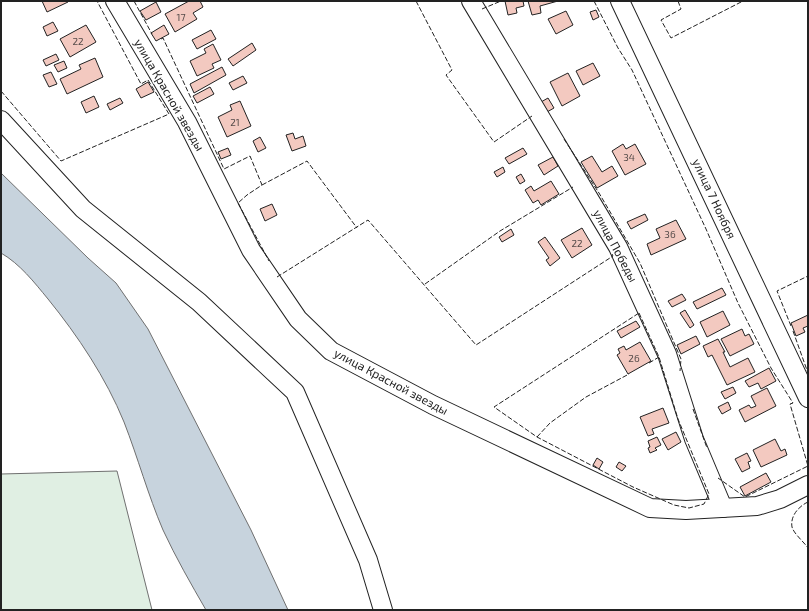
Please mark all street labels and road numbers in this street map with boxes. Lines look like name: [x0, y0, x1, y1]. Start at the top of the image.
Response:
street label: улица Красной звезды: [131, 36, 208, 154]
street label: улица 7 Ноября: [689, 156, 740, 241]
street label: улица Победы: [590, 207, 641, 285]
street label: улица Красной звезды: [332, 345, 451, 418]

